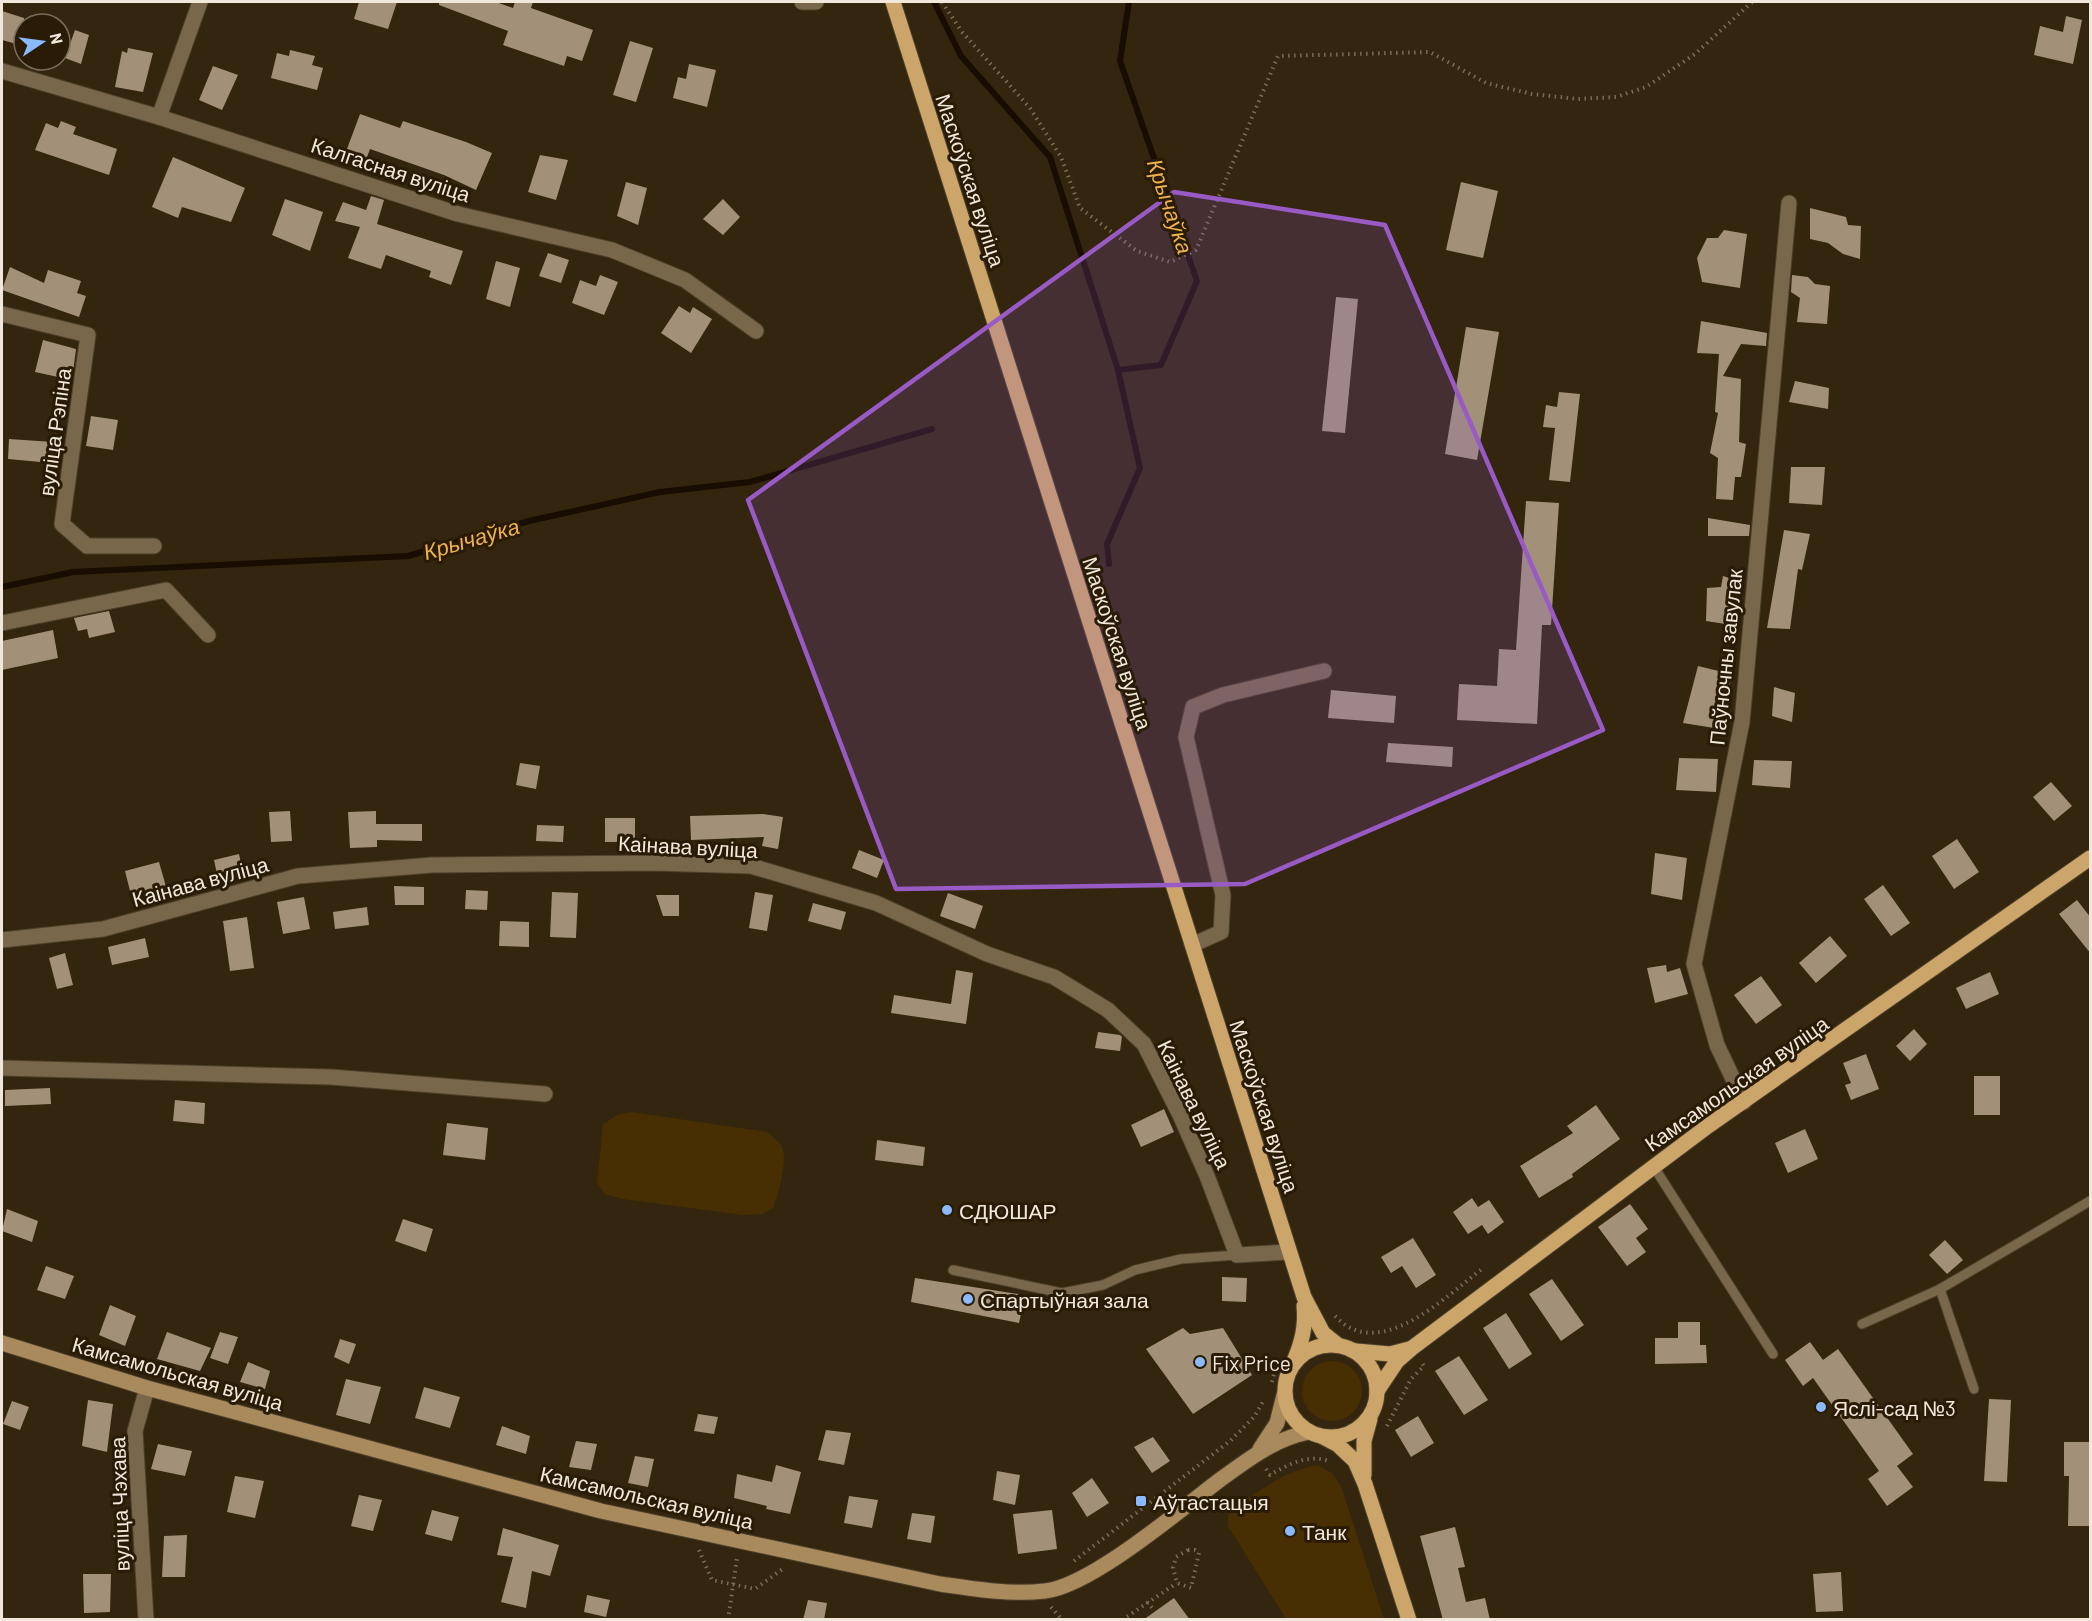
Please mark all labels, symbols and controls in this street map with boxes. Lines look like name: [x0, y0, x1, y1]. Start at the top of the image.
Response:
north arrow: [12, 12, 72, 72]
text: N: [47, 31, 68, 46]
street label: Маскоўская вуліца: [931, 90, 1011, 270]
street label: Калгасная вуліца: [308, 131, 474, 207]
water label: Крычаўка: [1142, 155, 1199, 257]
street label: вуліца Рэпіна: [33, 366, 75, 498]
water label: Крычаўка: [420, 512, 522, 565]
street label: Маскоўская вуліца: [1078, 553, 1158, 733]
street label: Паўночны завулак: [1703, 567, 1747, 746]
street label: Каінава вуліца: [617, 830, 759, 862]
street label: Каінава вуліца: [129, 851, 271, 911]
street label: Камсамольская вуліца: [1639, 1010, 1833, 1156]
street label: Маскоўская вуліца: [1225, 1016, 1305, 1196]
street label: Каінава вуліца: [1153, 1036, 1237, 1173]
place label: СДЮШАР: [959, 1198, 1056, 1223]
marker: СДЮШАР: [940, 1203, 954, 1217]
place label: Спартыўная зала: [980, 1287, 1149, 1312]
marker: Спартыўная зала: [961, 1292, 975, 1306]
street label: Камсамольская вуліца: [70, 1331, 287, 1415]
place label: Fix Price: [1212, 1350, 1291, 1375]
marker: Fix Price: [1193, 1355, 1207, 1369]
place label: Яслі-сад №3: [1833, 1395, 1956, 1420]
marker: Яслі-сад №3: [1814, 1400, 1828, 1414]
street label: вуліца Чэхава: [104, 1436, 134, 1572]
street label: Камсамольская вуліца: [538, 1460, 756, 1534]
place label: Аўтастацыя: [1153, 1489, 1269, 1514]
marker: Аўтастацыя: [1134, 1494, 1148, 1508]
place label: Танк: [1302, 1519, 1347, 1544]
marker: Танк: [1283, 1524, 1297, 1538]

